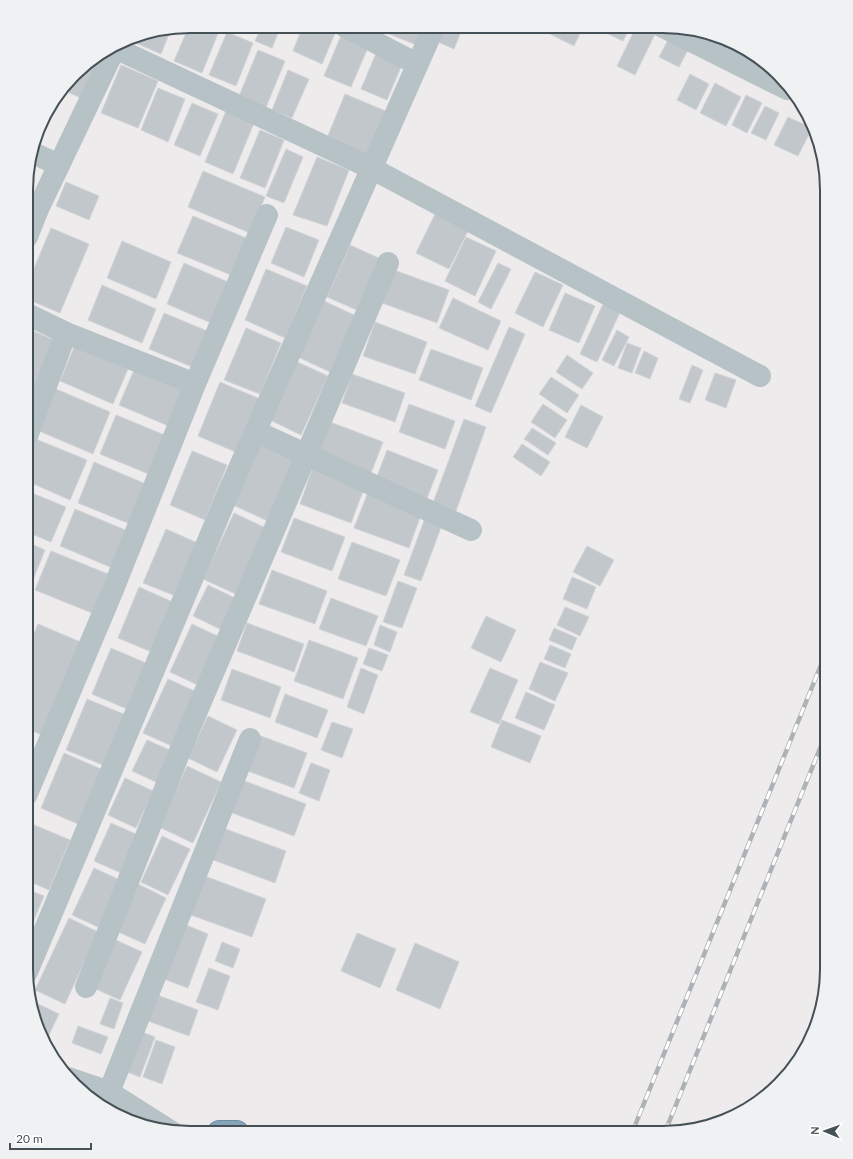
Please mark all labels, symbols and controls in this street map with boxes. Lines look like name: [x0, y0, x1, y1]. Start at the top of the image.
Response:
north arrow: [805, 1111, 845, 1151]
scale bar: [10, 1125, 91, 1151]
text: N: [808, 1126, 821, 1135]
text: 20 m: [16, 1131, 43, 1146]

